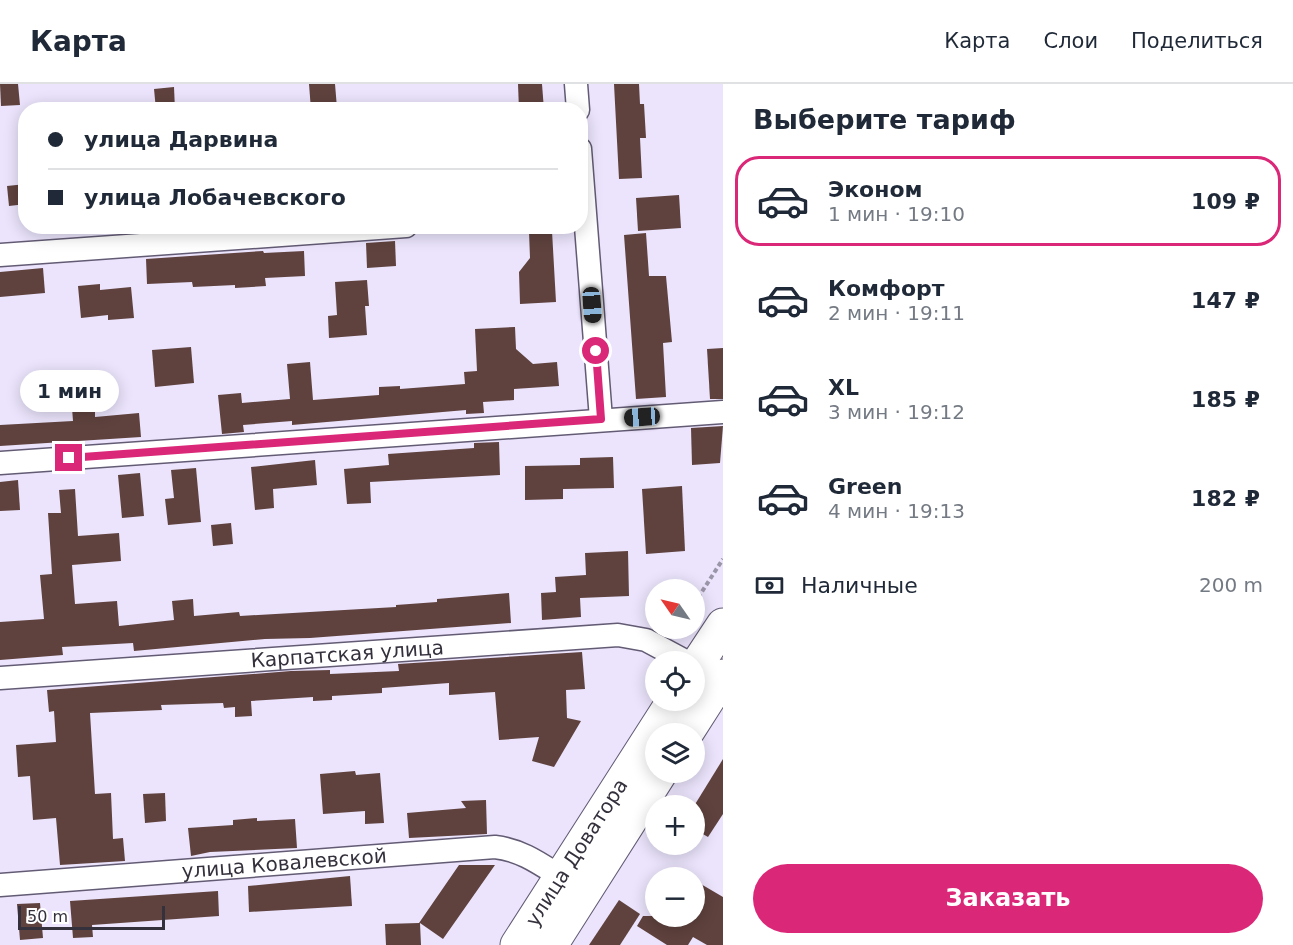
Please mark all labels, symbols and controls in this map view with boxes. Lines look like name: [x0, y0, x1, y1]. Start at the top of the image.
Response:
text: Карта: [30, 25, 127, 58]
text: Карта: [944, 29, 1010, 53]
text: Слои: [1043, 29, 1098, 53]
text: Поделиться: [1131, 29, 1263, 53]
text: Выберите тариф: [753, 104, 1016, 135]
text: улица Дарвина: [84, 127, 278, 152]
icon: car: [756, 174, 810, 228]
text: Эконом: [828, 177, 923, 202]
text: улица Лобачевского: [84, 185, 346, 210]
text: 109 ₽: [1191, 189, 1260, 214]
text: 1 мин · 19:10: [828, 202, 965, 226]
icon: car: [756, 273, 810, 327]
text: Комфорт: [828, 276, 945, 301]
car: [582, 286, 602, 324]
text: 147 ₽: [1191, 288, 1260, 313]
text: 2 мин · 19:11: [828, 301, 965, 325]
route start: [582, 337, 609, 364]
callout: 1 мин: [20, 371, 118, 413]
icon: car: [756, 372, 810, 426]
text: XL: [828, 375, 859, 400]
text: 1 мин: [37, 379, 102, 403]
text: 185 ₽: [1191, 387, 1260, 412]
text: 3 мин · 19:12: [828, 400, 965, 424]
car: [623, 407, 661, 427]
route end: [55, 444, 82, 471]
icon: car: [756, 471, 810, 525]
text: Green: [828, 474, 902, 499]
text: 182 ₽: [1191, 486, 1260, 511]
text: 4 мин · 19:13: [828, 499, 965, 523]
icon: cash: [753, 569, 786, 602]
text: Наличные: [801, 573, 918, 598]
text: 200 m: [1199, 573, 1263, 597]
north arrow: [645, 579, 705, 639]
map controls: [645, 579, 705, 927]
street label: Карпатская улица: [250, 635, 444, 673]
button: locate: [645, 651, 705, 711]
button: layers: [645, 723, 705, 783]
street label: улица Доватора: [520, 774, 633, 931]
button: +: [645, 795, 705, 855]
street label: улица Ковалевской: [181, 843, 388, 883]
button: Заказать: [753, 864, 1263, 933]
button: −: [645, 867, 705, 927]
scale bar: [18, 903, 165, 930]
text: 50 m: [27, 907, 68, 926]

